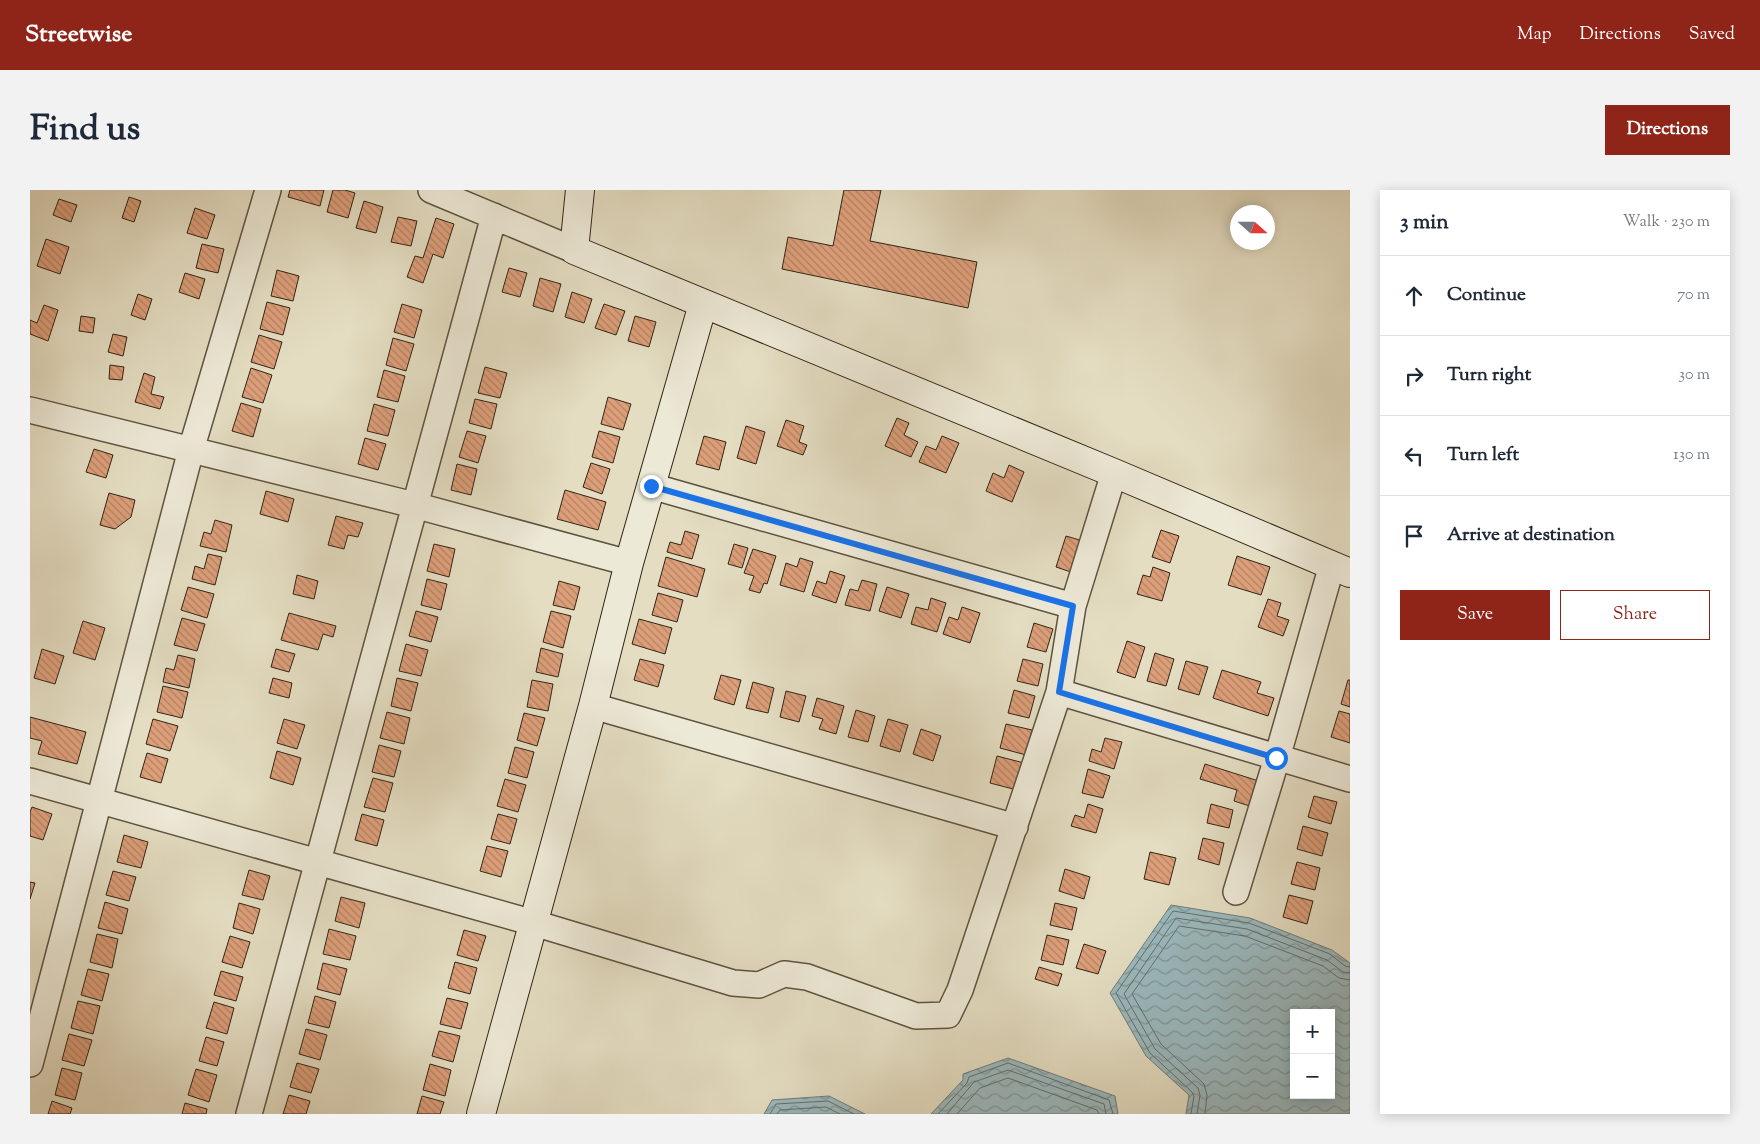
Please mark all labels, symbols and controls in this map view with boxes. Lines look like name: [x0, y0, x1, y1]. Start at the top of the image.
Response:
text: Streetwise: [25, 18, 132, 52]
text: Map: [1517, 22, 1552, 48]
text: Directions: [1580, 22, 1661, 48]
text: Saved: [1689, 22, 1735, 48]
text: Find us: [30, 105, 140, 156]
button: Directions: [1605, 105, 1730, 155]
north arrow: [1230, 205, 1275, 250]
text: 3 min: [1400, 208, 1449, 238]
text: Walk · 230 m: [1623, 211, 1710, 234]
icon: ahead: [1400, 282, 1428, 310]
text: Continue: [1447, 282, 1526, 309]
text: 70 m: [1677, 284, 1710, 307]
icon: right: [1400, 362, 1428, 390]
text: Turn right: [1447, 362, 1531, 389]
text: 30 m: [1679, 364, 1710, 387]
icon: left: [1400, 442, 1428, 470]
text: Turn left: [1447, 442, 1519, 469]
text: 130 m: [1673, 444, 1710, 467]
route end: [640, 475, 663, 498]
icon: arrive: [1400, 522, 1428, 550]
text: Arrive at destination: [1447, 522, 1615, 549]
button: Save: [1400, 590, 1550, 640]
button: Share: [1560, 590, 1710, 640]
route start: [1265, 747, 1288, 770]
map controls: [1290, 1009, 1335, 1099]
button: +: [1290, 1009, 1335, 1054]
button: −: [1290, 1054, 1335, 1099]

